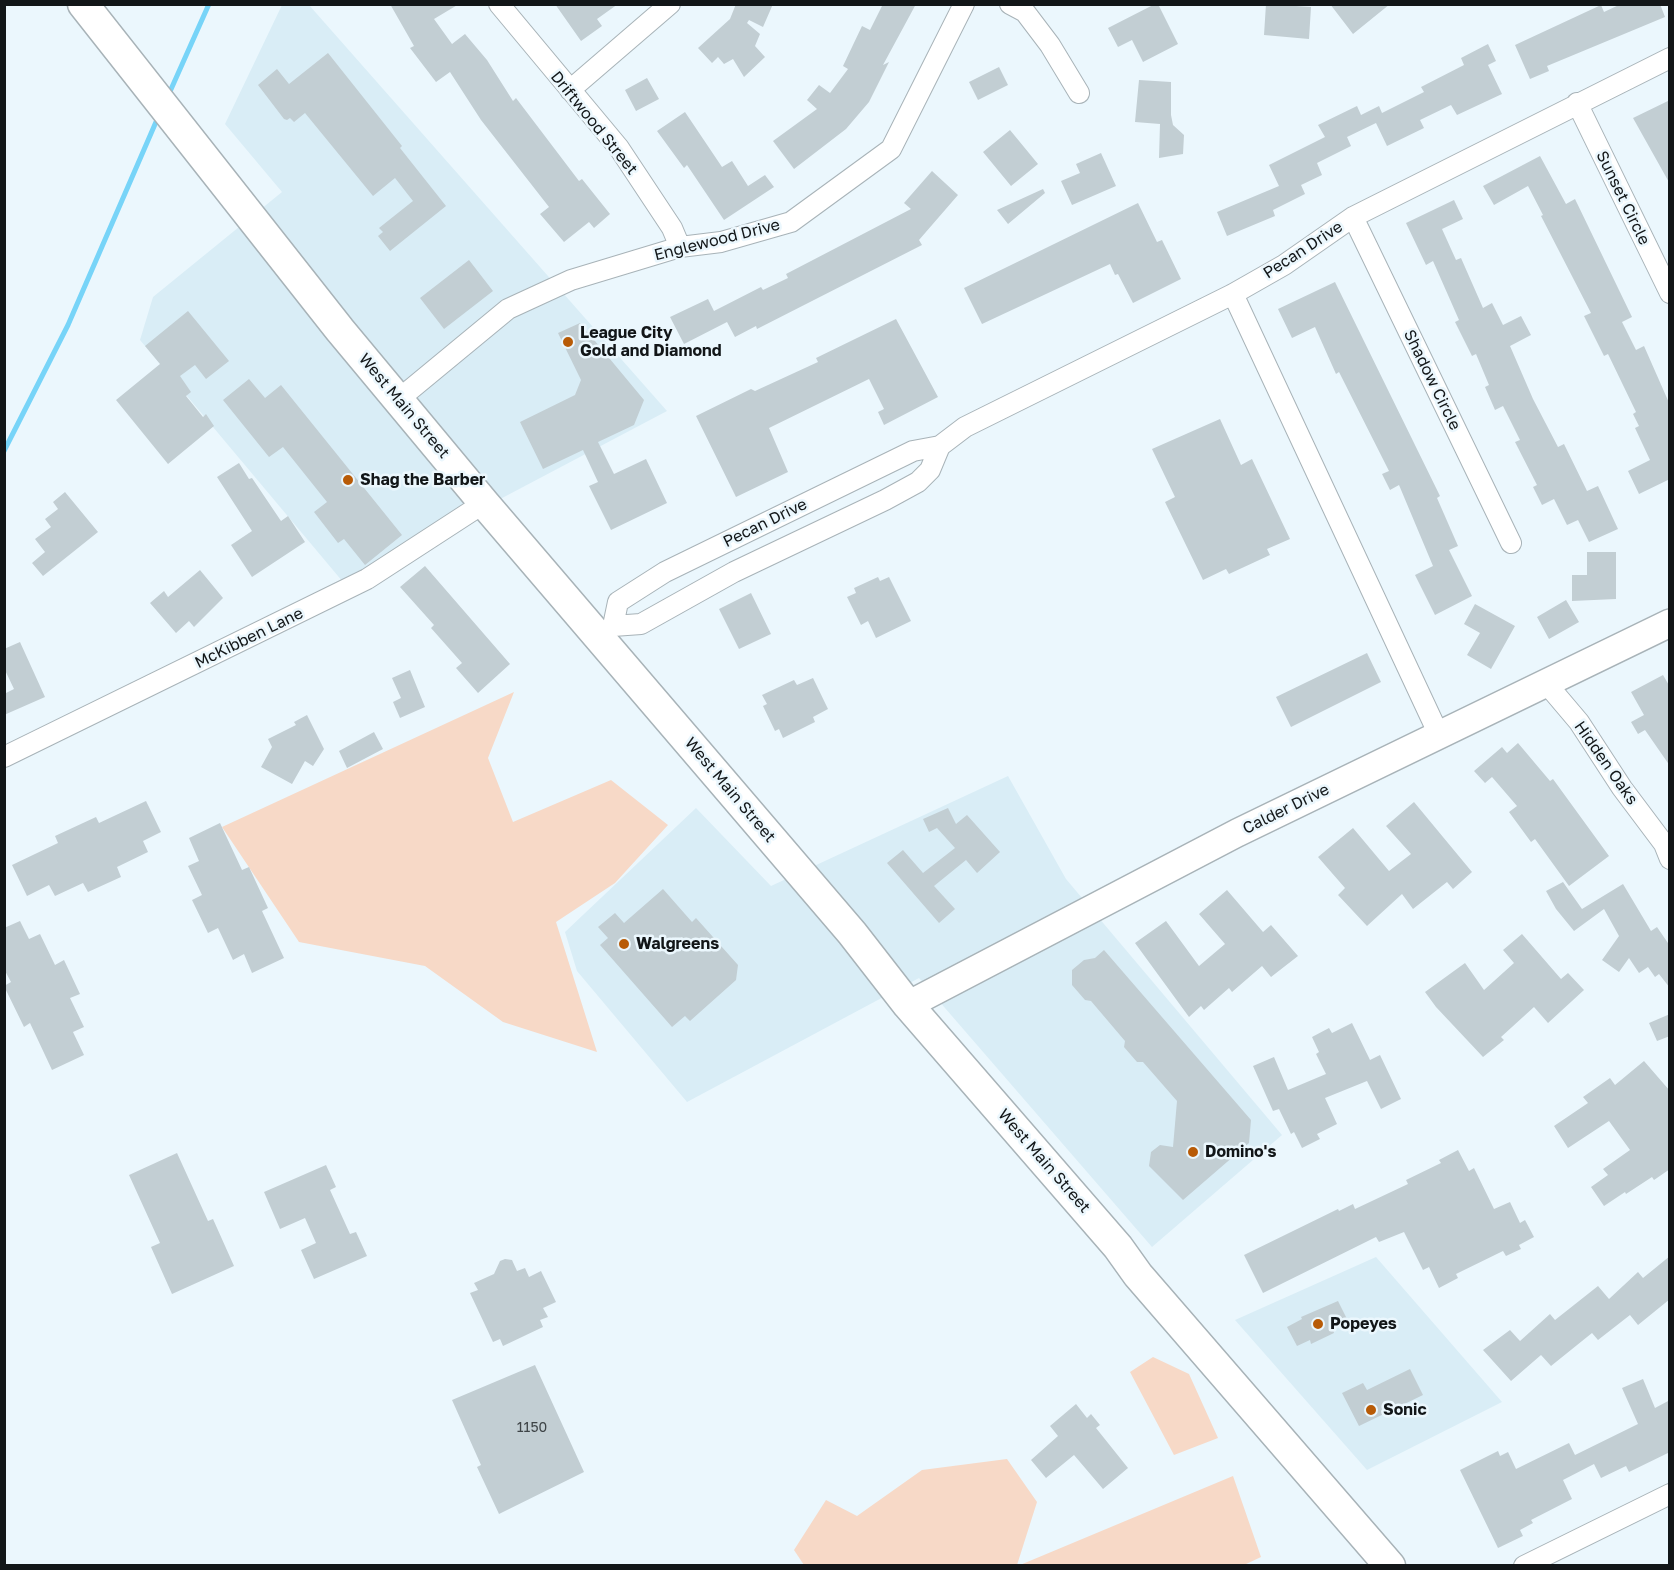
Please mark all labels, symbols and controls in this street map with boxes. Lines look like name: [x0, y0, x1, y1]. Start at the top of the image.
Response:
street label: Driftwood Street: [546, 67, 642, 179]
street label: Sunset Circle: [1592, 148, 1654, 248]
street label: Englewood Drive: [652, 215, 782, 265]
street label: Pecan Drive: [1260, 217, 1346, 283]
place label: League City Gold and Diamond: [580, 323, 722, 361]
street label: Shadow Circle: [1399, 327, 1465, 433]
marker: League City Gold and Diamond: [561, 335, 575, 349]
street label: West Main Street: [354, 350, 454, 462]
place label: Shag the Barber: [360, 470, 485, 490]
marker: Shag the Barber: [341, 473, 355, 487]
street label: Pecan Drive: [720, 494, 810, 552]
street label: McKibben Lane: [192, 603, 306, 673]
street label: Hidden Oaks: [1570, 717, 1642, 809]
street label: West Main Street: [680, 734, 780, 846]
street label: Calder Drive: [1240, 780, 1332, 838]
place label: Walgreens: [636, 934, 719, 954]
marker: Walgreens: [617, 937, 631, 951]
street label: West Main Street: [994, 1105, 1094, 1217]
place label: Domino's: [1205, 1142, 1276, 1162]
marker: Domino's: [1186, 1145, 1200, 1159]
place label: Popeyes: [1330, 1314, 1397, 1334]
marker: Popeyes: [1311, 1317, 1325, 1331]
place label: Sonic: [1383, 1400, 1427, 1420]
marker: Sonic: [1364, 1403, 1378, 1417]
house number: 1150: [517, 1420, 547, 1436]

